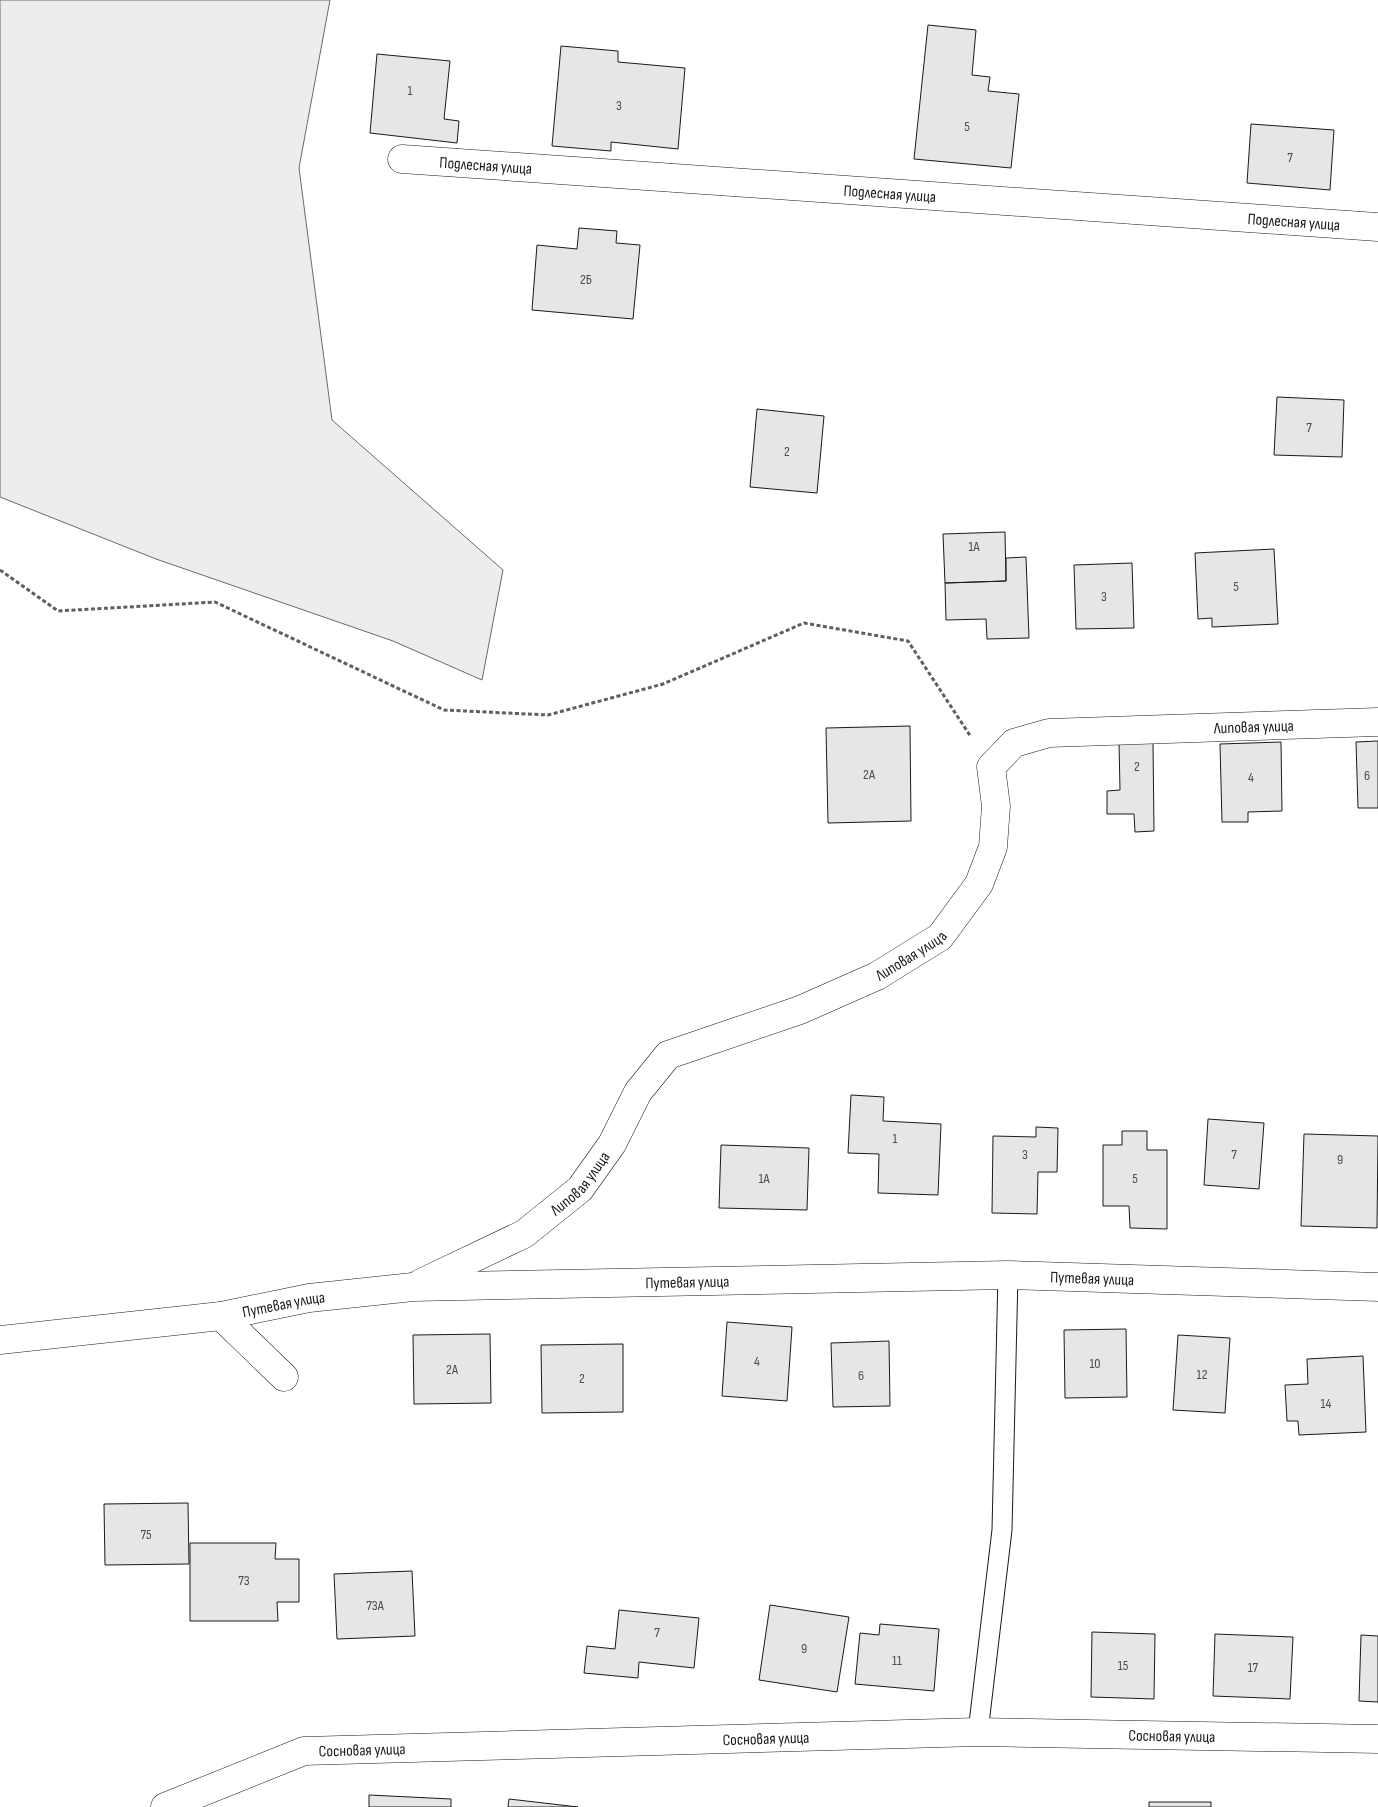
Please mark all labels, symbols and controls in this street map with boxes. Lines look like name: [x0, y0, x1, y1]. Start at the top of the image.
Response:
house number: 1: [408, 82, 413, 99]
house number: 3: [616, 97, 622, 114]
house number: 5: [964, 118, 970, 135]
house number: 7: [1287, 149, 1293, 166]
street label: Подлесная улица: [439, 154, 533, 179]
street label: Подлесная улица: [843, 182, 937, 207]
street label: Подлесная улица: [1247, 210, 1341, 235]
house number: 2Б: [580, 271, 592, 288]
house number: 7: [1306, 419, 1312, 436]
house number: 2: [784, 443, 790, 460]
house number: 1А: [968, 538, 981, 555]
house number: 5: [1233, 578, 1239, 595]
house number: 3: [1101, 588, 1107, 605]
street label: Липовая улица: [1213, 717, 1294, 739]
house number: 2: [1134, 758, 1140, 775]
house number: 2А: [863, 766, 876, 783]
house number: 6: [1364, 767, 1370, 784]
house number: 4: [1248, 769, 1254, 786]
street label: Липовая улица: [872, 928, 952, 986]
house number: 1: [893, 1130, 898, 1147]
house number: 3: [1022, 1146, 1028, 1163]
house number: 7: [1231, 1146, 1237, 1163]
street label: Липовая улица: [546, 1148, 614, 1221]
house number: 9: [1337, 1151, 1343, 1168]
house number: 1А: [758, 1170, 771, 1187]
house number: 5: [1132, 1170, 1138, 1187]
street label: Путевая улица: [1050, 1268, 1134, 1290]
street label: Путевая улица: [645, 1273, 729, 1293]
street label: Путевая улица: [241, 1288, 326, 1322]
house number: 4: [754, 1353, 760, 1370]
house number: 10: [1089, 1355, 1101, 1372]
house number: 2А: [446, 1361, 459, 1378]
house number: 12: [1197, 1366, 1208, 1383]
house number: 6: [858, 1367, 864, 1384]
house number: 2: [579, 1370, 585, 1387]
house number: 14: [1321, 1395, 1332, 1412]
house number: 75: [140, 1526, 152, 1543]
house number: 73: [238, 1572, 250, 1589]
house number: 73А: [366, 1597, 385, 1614]
house number: 7: [654, 1624, 660, 1641]
house number: 9: [801, 1640, 807, 1657]
house number: 11: [892, 1652, 902, 1669]
house number: 15: [1118, 1657, 1129, 1674]
house number: 17: [1248, 1659, 1259, 1676]
street label: Сосновая улица: [1128, 1727, 1215, 1747]
street label: Сосновая улица: [722, 1729, 810, 1750]
street label: Сосновая улица: [318, 1740, 406, 1762]

